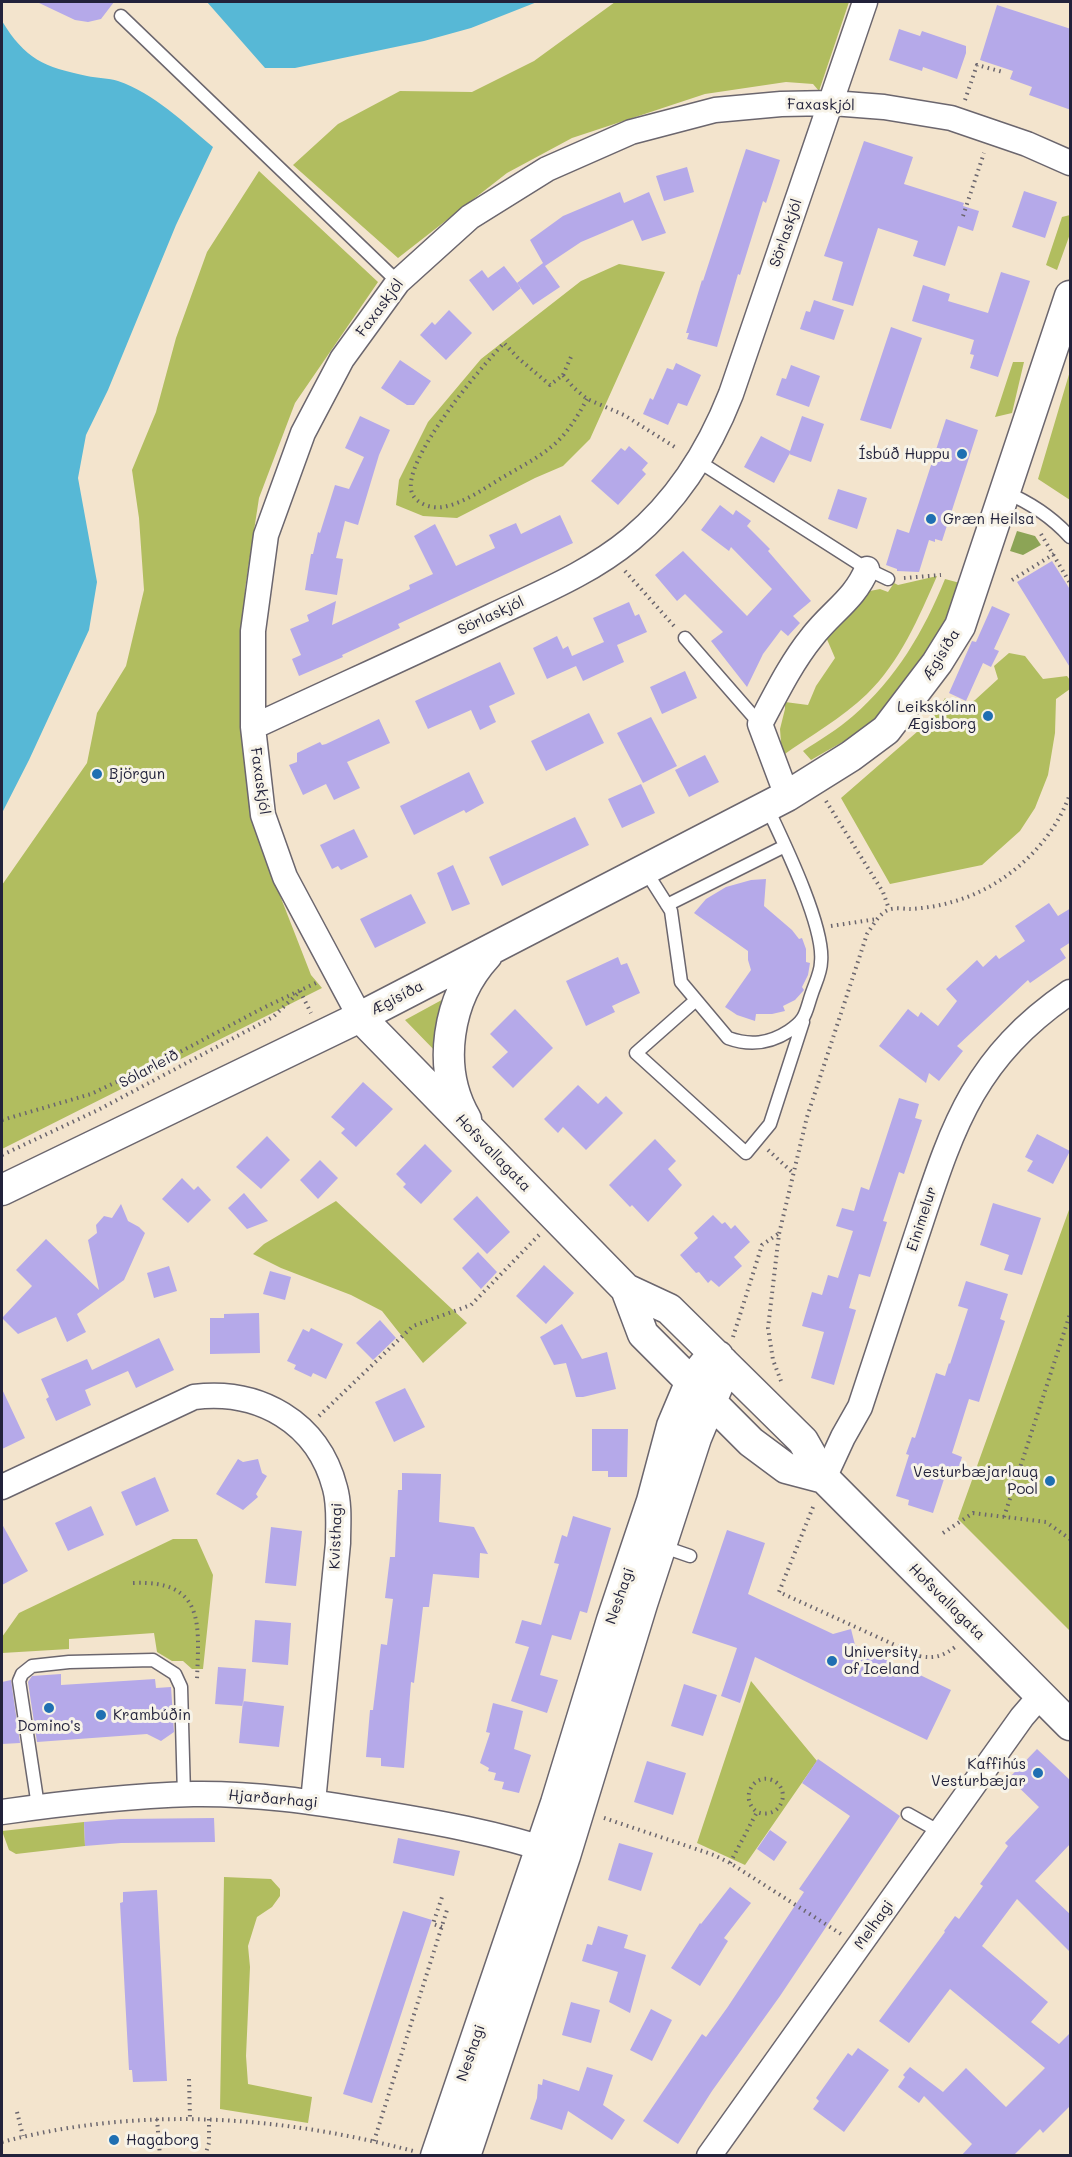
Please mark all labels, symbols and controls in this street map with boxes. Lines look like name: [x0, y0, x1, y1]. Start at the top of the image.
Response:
street label: Faxaskjól: [787, 95, 855, 115]
street label: Sörlaskjól: [766, 197, 806, 269]
street label: Faxaskjól: [352, 276, 408, 340]
place label: Ísbúð Huppu: [859, 445, 950, 463]
marker: Ísbúð Huppu: [955, 447, 969, 461]
place label: Græn Heilsa: [943, 510, 1035, 528]
marker: Græn Heilsa: [924, 512, 938, 526]
street label: Sörlaskjól: [455, 593, 527, 639]
street label: Ægisíða: [918, 626, 964, 684]
place label: Leikskólinn Ægisborg: [897, 698, 976, 733]
marker: Leikskólinn Ægisborg: [981, 709, 995, 723]
street label: Faxaskjól: [246, 746, 274, 816]
place label: Björgun: [109, 765, 165, 783]
marker: Björgun: [90, 767, 104, 781]
street label: Ægisíða: [367, 977, 427, 1019]
street label: Sólarleið: [116, 1046, 182, 1092]
street label: Hofsvallagata: [451, 1110, 535, 1196]
street label: Einimelur: [903, 1184, 941, 1254]
place label: Vesturbæjarlaug Pool: [913, 1463, 1038, 1498]
marker: Vesturbæjarlaug Pool: [1043, 1474, 1057, 1488]
street label: Kvisthagi: [326, 1502, 346, 1570]
street label: Hofsvallagata: [905, 1560, 989, 1644]
street label: Neshagi: [602, 1565, 638, 1627]
place label: University of Iceland: [844, 1643, 919, 1678]
marker: University of Iceland: [825, 1654, 839, 1668]
marker: Domino's: [42, 1701, 56, 1715]
place label: Krambúðin: [113, 1706, 191, 1724]
marker: Krambúðin: [94, 1708, 108, 1722]
place label: Domino's: [17, 1717, 81, 1735]
place label: Kaffihús Vesturbæjar: [931, 1755, 1026, 1790]
marker: Kaffihús Vesturbæjar: [1031, 1766, 1045, 1780]
street label: Hjarðarhagi: [228, 1786, 318, 1812]
street label: Melhagi: [851, 1897, 897, 1953]
street label: Neshagi: [453, 2022, 489, 2084]
place label: Hagaborg: [126, 2131, 199, 2149]
marker: Hagaborg: [107, 2133, 121, 2147]

